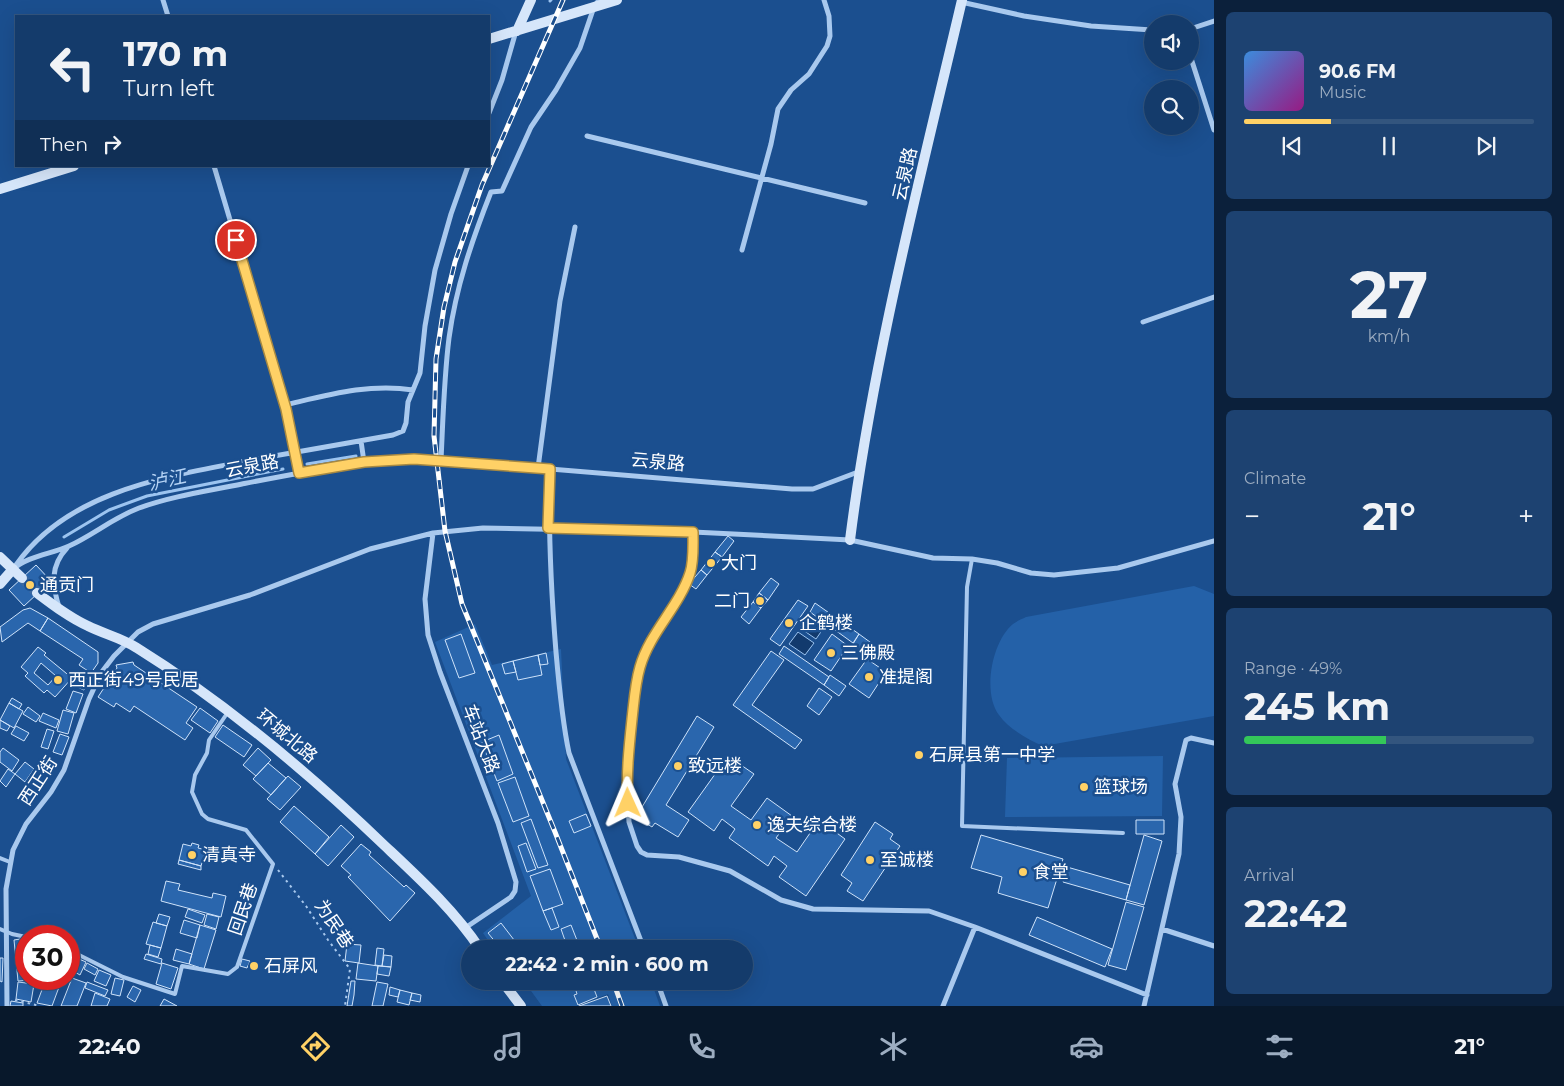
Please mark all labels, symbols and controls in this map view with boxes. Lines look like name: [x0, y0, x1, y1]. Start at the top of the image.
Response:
map controls: [1144, 15, 1199, 135]
button: sound: [1144, 15, 1199, 70]
text: 170 m: [123, 32, 228, 75]
icon: left: [40, 35, 105, 100]
text: 90.6 FM: [1319, 60, 1396, 83]
text: Turn left: [123, 75, 215, 102]
button: search: [1144, 80, 1199, 135]
text: Music: [1319, 83, 1366, 102]
icon: right: [98, 130, 126, 158]
icon: previous: [1278, 132, 1306, 160]
icon: pause: [1375, 132, 1403, 160]
icon: next: [1472, 132, 1500, 160]
text: Then: [40, 133, 88, 156]
street label: 云泉路: [888, 145, 922, 203]
pin: [215, 219, 257, 261]
icon: arrive: [222, 226, 250, 254]
text: 27: [1350, 255, 1428, 334]
text: km/h: [1368, 327, 1410, 346]
street label: 云泉路: [630, 449, 686, 475]
street label: 云泉路: [223, 450, 281, 482]
water label: 泸江: [146, 464, 190, 495]
text: Climate: [1244, 469, 1306, 488]
text: 21°: [1362, 493, 1416, 540]
text: −: [1244, 499, 1260, 533]
text: +: [1518, 499, 1534, 533]
place label: 大门: [721, 552, 757, 574]
marker: 大门: [705, 557, 717, 569]
place label: 通贡门: [40, 574, 94, 596]
marker: 通贡门: [24, 579, 36, 591]
place label: 二门: [714, 590, 750, 612]
marker: 二门: [754, 595, 766, 607]
place label: 企鹤楼: [799, 612, 853, 634]
marker: 企鹤楼: [783, 617, 795, 629]
place label: 三佛殿: [841, 642, 895, 664]
marker: 三佛殿: [825, 647, 837, 659]
text: Range · 49%: [1244, 659, 1342, 678]
place label: 准提阁: [879, 666, 933, 688]
place label: 西正街49号民居: [68, 669, 199, 691]
marker: 准提阁: [863, 671, 875, 683]
marker: 西正街49号民居: [52, 674, 64, 686]
text: 245 km: [1244, 683, 1390, 730]
street label: 车站大路: [458, 701, 504, 777]
street label: 环城北路: [252, 704, 322, 768]
place label: 石屏县第一中学: [929, 744, 1055, 766]
marker: 石屏县第一中学: [913, 749, 925, 761]
street label: 西正街: [14, 752, 62, 810]
place label: 致远楼: [688, 755, 742, 777]
marker: 致远楼: [672, 760, 684, 772]
position arrow: [601, 776, 653, 828]
place label: 篮球场: [1094, 776, 1148, 798]
marker: 篮球场: [1078, 781, 1090, 793]
place label: 逸夫综合楼: [767, 814, 857, 836]
marker: 逸夫综合楼: [751, 819, 763, 831]
place label: 清真寺: [202, 844, 256, 866]
marker: 清真寺: [186, 849, 198, 861]
place label: 至诚楼: [880, 849, 934, 871]
marker: 至诚楼: [864, 854, 876, 866]
place label: 食堂: [1033, 861, 1069, 883]
marker: 食堂: [1017, 866, 1029, 878]
text: Arrival: [1244, 866, 1294, 885]
street label: 回民巷: [224, 880, 262, 938]
text: 22:42: [1244, 890, 1347, 937]
street label: 为民巷: [310, 895, 358, 953]
speed limit sign: 30: [15, 925, 80, 990]
text: 22:42 · 2 min · 600 m: [505, 953, 709, 976]
place label: 石屏风: [264, 955, 318, 977]
marker: 石屏风: [248, 960, 260, 972]
icon: directions: [298, 1029, 333, 1064]
icon: music: [491, 1029, 526, 1064]
icon: phone: [684, 1029, 719, 1064]
icon: climate: [876, 1029, 911, 1064]
icon: car: [1069, 1029, 1104, 1064]
icon: filters: [1262, 1029, 1297, 1064]
text: 22:40: [79, 1033, 141, 1060]
text: 21°: [1454, 1033, 1485, 1060]

